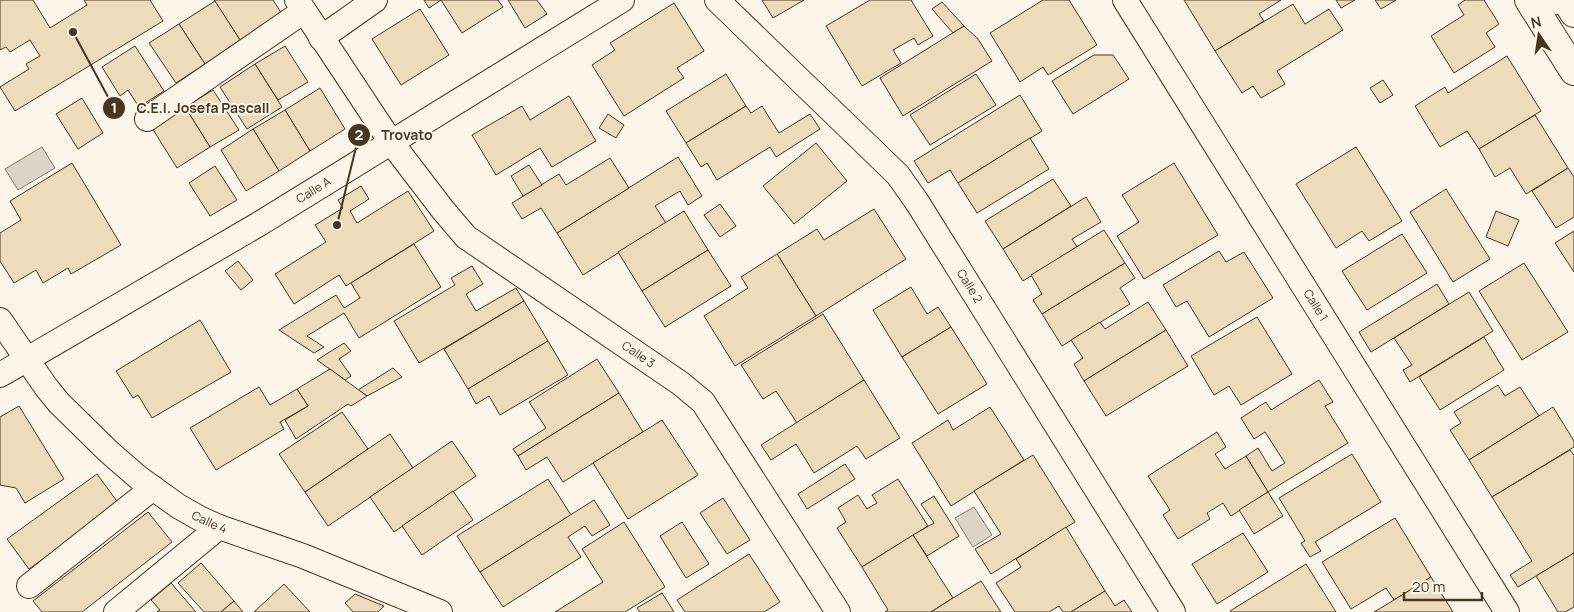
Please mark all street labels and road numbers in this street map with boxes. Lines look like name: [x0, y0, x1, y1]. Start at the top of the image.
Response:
street label: Calle A: [293, 172, 334, 207]
street label: Calle 2: [953, 266, 987, 306]
street label: Calle 1: [1300, 286, 1333, 324]
street label: Calle 3: [619, 337, 659, 372]
street label: Calle 4: [189, 506, 229, 537]

